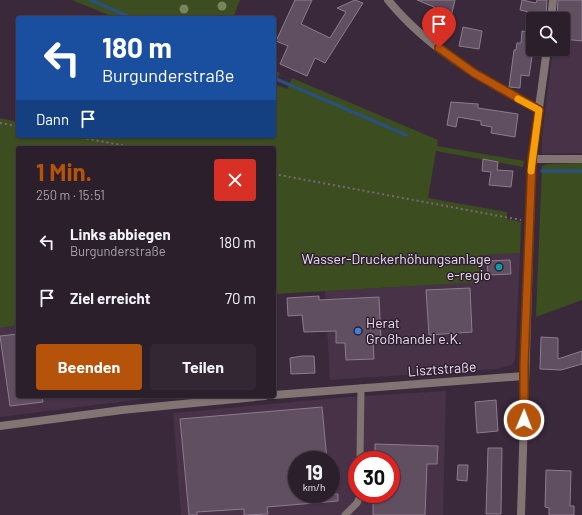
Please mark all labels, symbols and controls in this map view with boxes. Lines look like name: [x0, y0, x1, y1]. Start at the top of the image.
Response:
pin: [422, 7.0, 456, 48]
map controls: [526, 12, 570, 56]
button: search: [526, 12, 570, 56]
icon: arrive: [428, 13, 450, 35]
text: 180 m: [102, 30, 172, 64]
icon: left: [36, 32, 88, 84]
text: Burgunderstraße: [102, 64, 234, 86]
icon: arrive: [77, 108, 99, 130]
text: Dann: [36, 110, 69, 128]
text: 1 Min.: [36, 157, 92, 186]
button: close: [214, 159, 256, 201]
text: 250 m · 15:51: [36, 187, 105, 203]
text: Links abbiegen: [70, 225, 171, 243]
icon: left: [36, 231, 58, 253]
text: 180 m: [219, 233, 256, 251]
text: Burgunderstraße: [70, 243, 166, 259]
place label: Wasser-Druckerhöhungsanlage e-regio: [301, 250, 491, 283]
marker: Wasser-Druckerhöhungsanlage e-regio: [494, 262, 504, 272]
icon: arrive: [36, 287, 58, 309]
text: Ziel erreicht: [70, 289, 151, 307]
text: 70 m: [225, 289, 256, 307]
place label: Herat Großhandel e.K.: [366, 314, 462, 347]
marker: Herat Großhandel e.K.: [353, 326, 363, 336]
button: Beenden: [36, 344, 142, 390]
button: Teilen: [150, 344, 256, 390]
street label: Lisztstraße: [407, 358, 477, 379]
position arrow: [503, 399, 545, 441]
speed limit sign: 30: [348, 451, 400, 503]
text: 19: [305, 460, 323, 484]
text: km/h: [303, 481, 325, 493]

